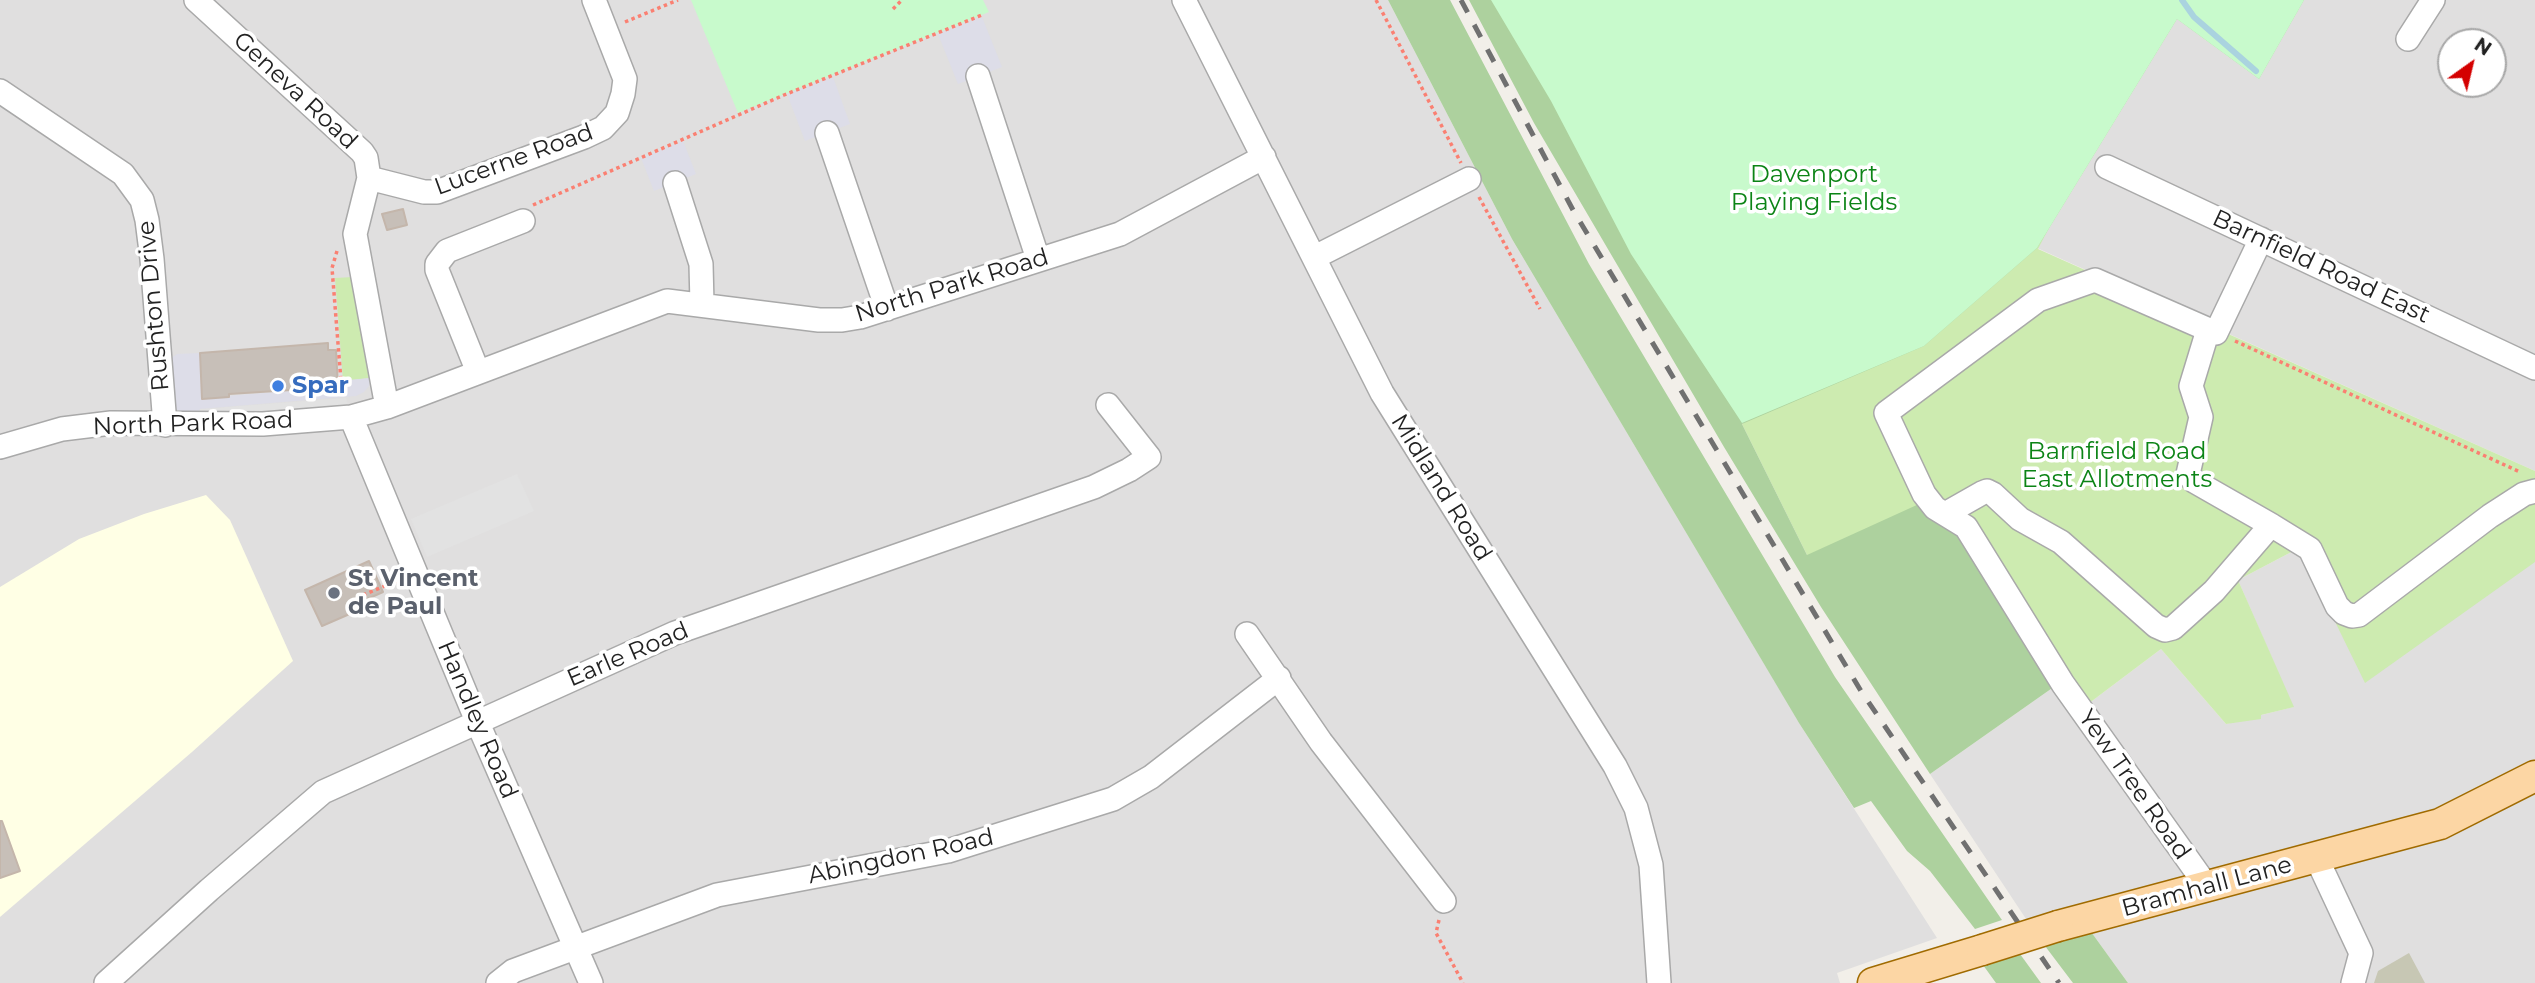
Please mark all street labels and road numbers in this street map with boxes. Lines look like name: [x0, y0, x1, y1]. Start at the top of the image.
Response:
street label: Geneva Road: [227, 26, 363, 156]
street label: Lucerne Road: [431, 118, 597, 202]
street label: Barnfield Road East: [2208, 204, 2434, 330]
street label: Rushton Drive: [132, 220, 176, 392]
street label: North Park Road: [852, 243, 1052, 329]
street label: North Park Road: [92, 406, 294, 442]
street label: Midland Road: [1384, 409, 1498, 567]
street label: Earle Road: [563, 616, 693, 694]
street label: Handley Road: [431, 637, 523, 803]
street label: Yew Tree Road: [2072, 705, 2196, 865]
street label: Abingdon Road: [805, 823, 997, 891]
street label: Bramhall Lane: [2119, 850, 2295, 924]

